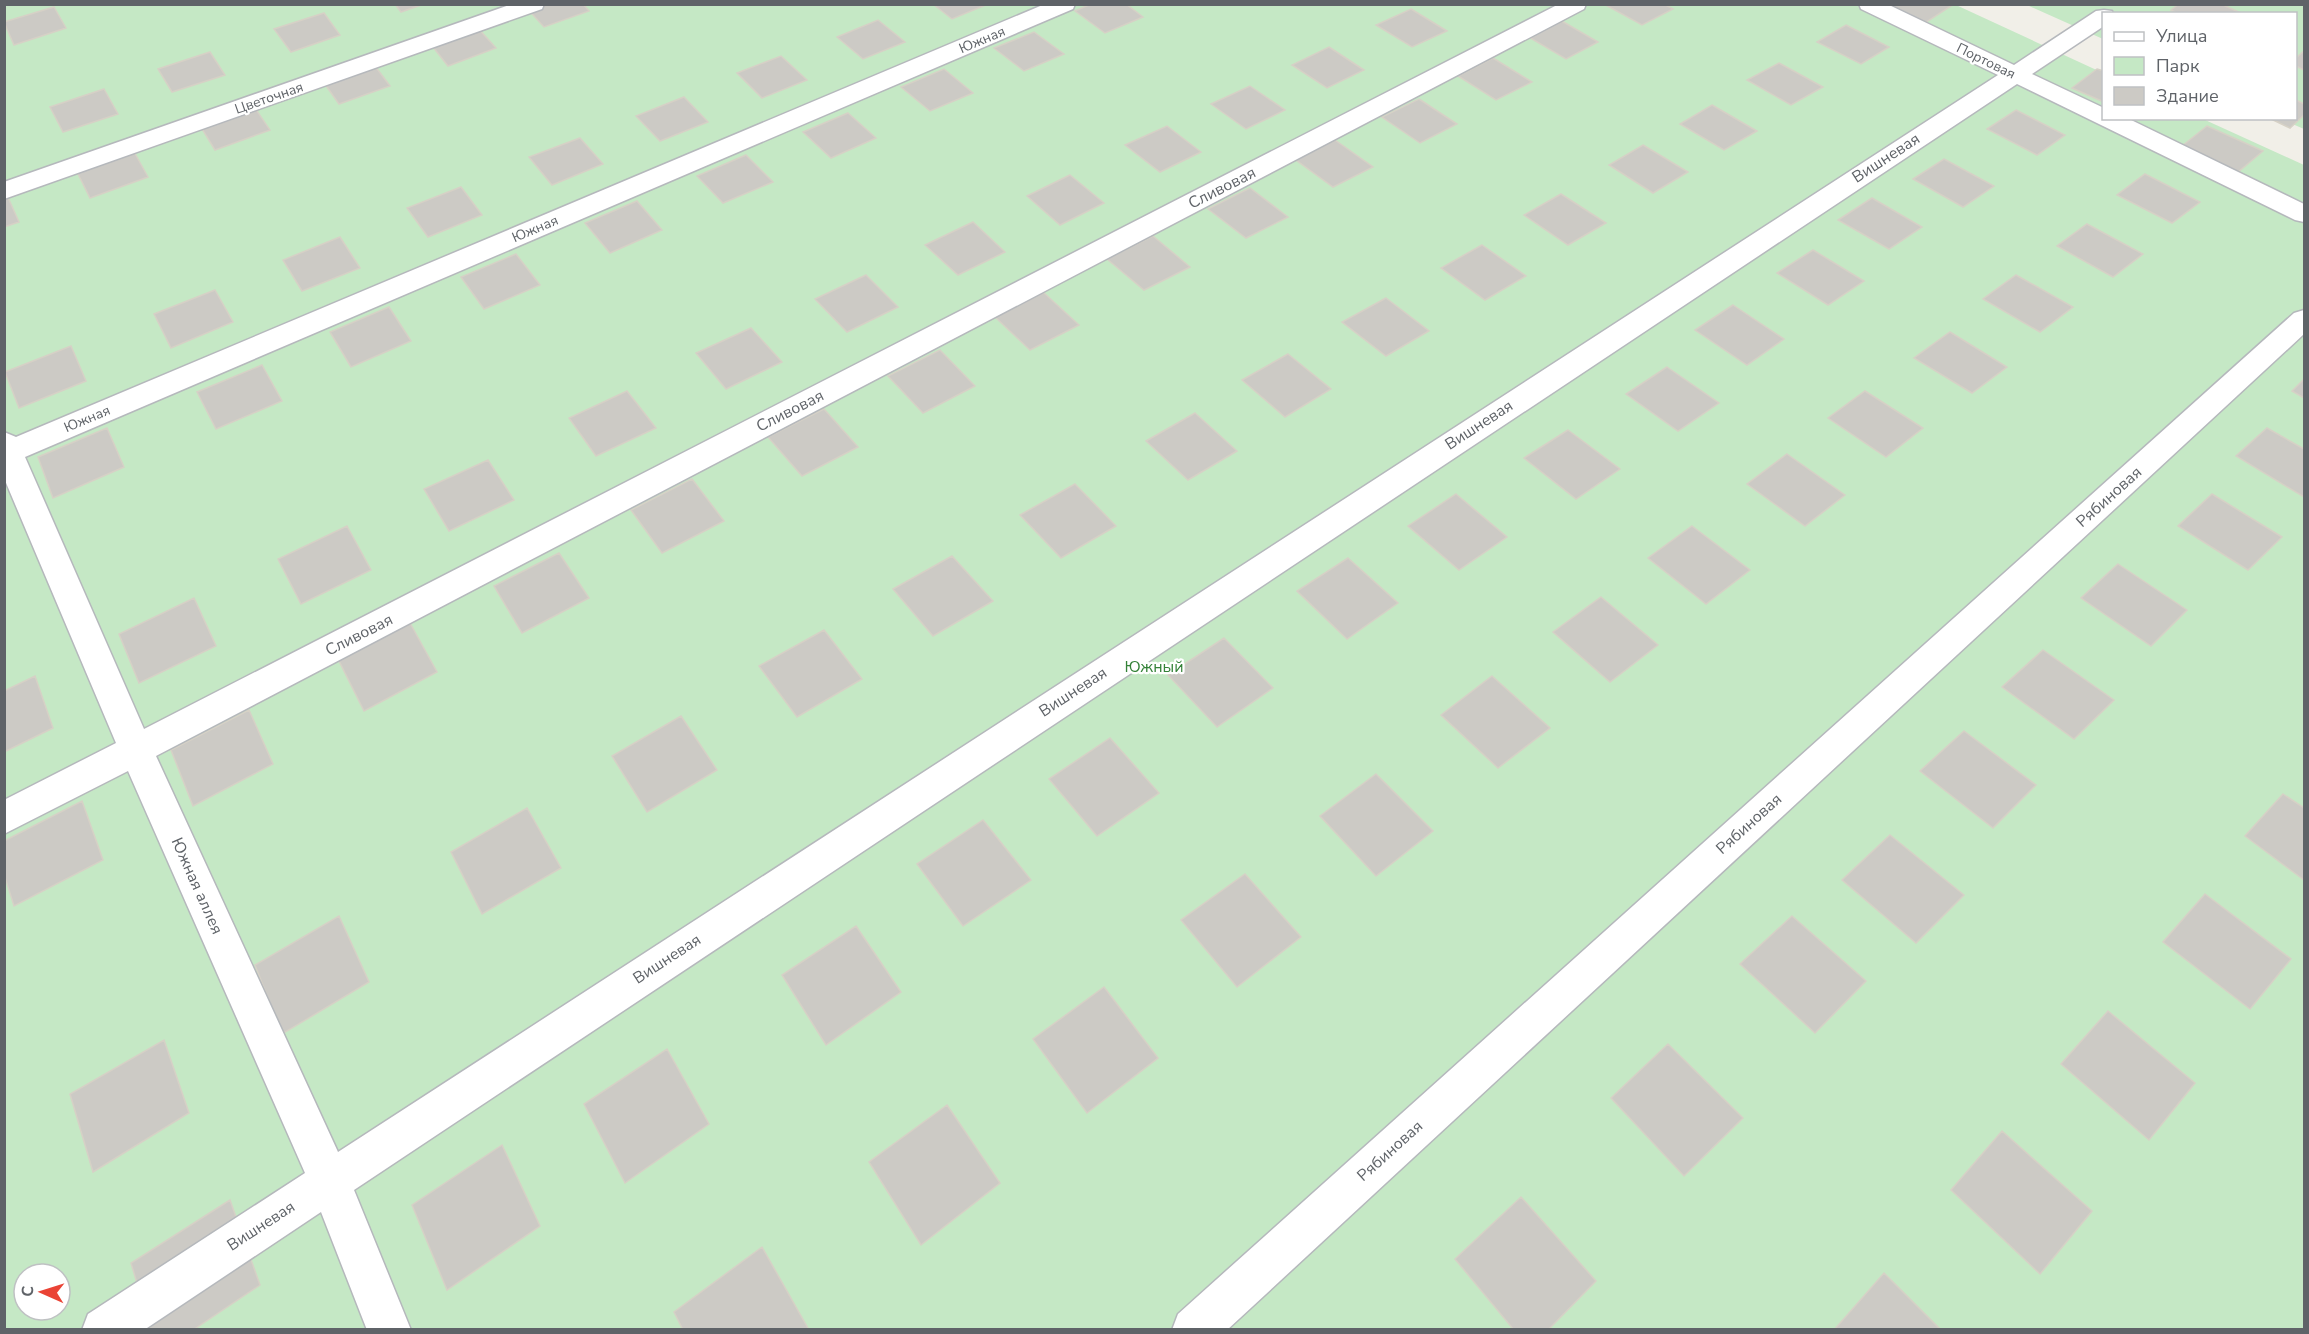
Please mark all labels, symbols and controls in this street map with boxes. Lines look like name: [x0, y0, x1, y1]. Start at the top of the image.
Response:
legend: [2102, 12, 2297, 120]
street label: Южная: [956, 22, 1008, 58]
text: Улица: [2155, 24, 2207, 48]
street label: Портовая: [1953, 39, 2019, 83]
text: Парк: [2156, 54, 2200, 78]
street label: Цветочная: [232, 77, 306, 119]
text: Здание: [2156, 84, 2219, 108]
street label: Вишневая: [1848, 128, 1924, 188]
street label: Сливовая: [1184, 162, 1260, 214]
street label: Южная: [509, 211, 561, 247]
street label: Сливовая: [752, 385, 828, 437]
street label: Вишневая: [1441, 395, 1517, 455]
street label: Южная: [61, 401, 113, 437]
street label: Рябиновая: [2071, 462, 2147, 532]
street label: Сливовая: [321, 609, 397, 661]
park label: Южный: [1124, 656, 1184, 678]
street label: Вишневая: [1035, 662, 1111, 722]
street label: Рябиновая: [1711, 789, 1787, 859]
street label: Южная аллея: [166, 834, 228, 938]
street label: Вишневая: [629, 929, 705, 989]
street label: Рябиновая: [1352, 1116, 1428, 1186]
street label: Вишневая: [223, 1196, 299, 1256]
north arrow: [12, 1262, 72, 1322]
text: С: [17, 1285, 39, 1297]

